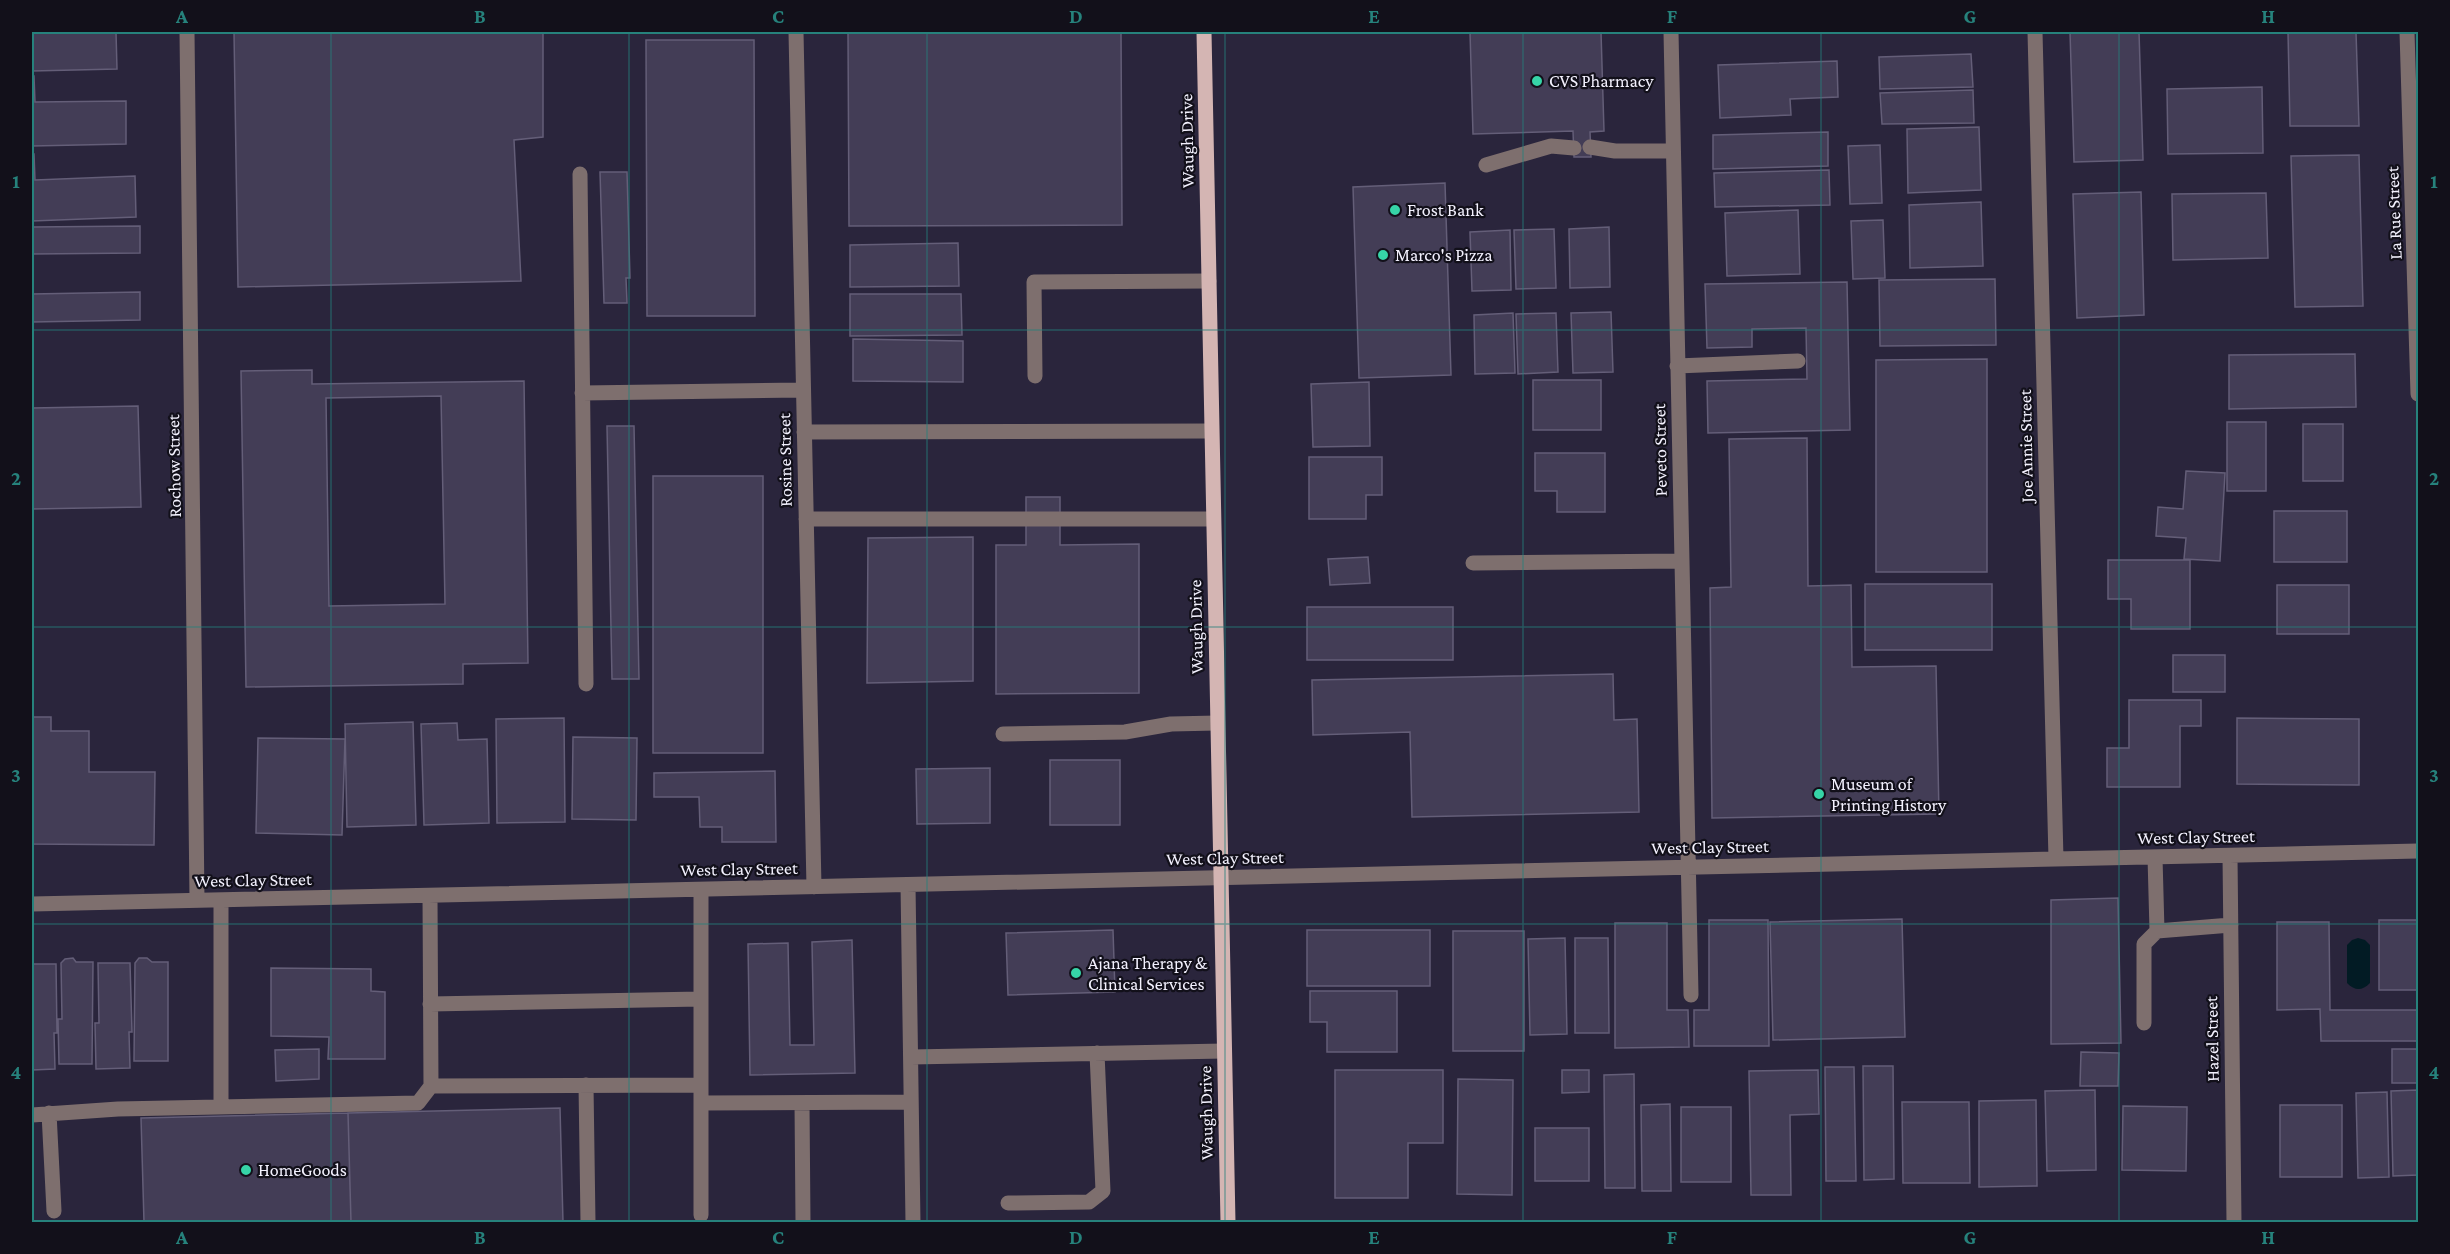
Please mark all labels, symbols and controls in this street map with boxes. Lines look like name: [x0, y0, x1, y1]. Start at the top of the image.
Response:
text: A: [175, 5, 189, 27]
text: B: [474, 5, 486, 27]
text: C: [772, 5, 784, 27]
text: D: [1069, 5, 1083, 27]
text: E: [1368, 5, 1380, 27]
text: F: [1667, 5, 1678, 27]
text: G: [1964, 5, 1977, 27]
text: H: [2261, 5, 2275, 27]
place label: CVS Pharmacy: [1549, 71, 1654, 91]
marker: CVS Pharmacy: [1530, 74, 1544, 88]
street label: Waugh Drive: [1176, 94, 1198, 188]
street label: La Rue Street: [2382, 165, 2406, 260]
text: 1: [12, 170, 20, 192]
text: 1: [2430, 170, 2438, 192]
place label: Frost Bank: [1407, 200, 1484, 220]
marker: Frost Bank: [1388, 203, 1402, 217]
place label: Marco's Pizza: [1395, 245, 1493, 265]
marker: Marco's Pizza: [1376, 248, 1390, 262]
street label: Joe Annie Street: [2015, 388, 2037, 505]
street label: Peveto Street: [1649, 402, 1671, 497]
street label: Rosine Street: [774, 412, 796, 507]
street label: Rochow Street: [163, 413, 185, 518]
text: 2: [11, 467, 21, 489]
text: 2: [2429, 467, 2439, 489]
street label: Waugh Drive: [1185, 580, 1207, 674]
text: 3: [11, 764, 21, 786]
text: 3: [2429, 764, 2439, 786]
place label: Museum of Printing History: [1831, 774, 1947, 815]
marker: Museum of Printing History: [1812, 787, 1826, 801]
street label: West Clay Street: [2137, 826, 2256, 848]
street label: West Clay Street: [1651, 836, 1770, 858]
street label: West Clay Street: [1166, 847, 1285, 869]
street label: West Clay Street: [680, 858, 799, 880]
street label: West Clay Street: [194, 869, 313, 891]
place label: Ajana Therapy & Clinical Services: [1088, 953, 1208, 994]
marker: Ajana Therapy & Clinical Services: [1069, 966, 1083, 980]
street label: Hazel Street: [2201, 995, 2223, 1082]
text: 4: [11, 1061, 22, 1083]
text: 4: [2429, 1061, 2440, 1083]
street label: Waugh Drive: [1195, 1066, 1217, 1160]
place label: HomeGoods: [258, 1160, 347, 1180]
marker: HomeGoods: [239, 1163, 253, 1177]
text: A: [175, 1226, 189, 1248]
text: B: [474, 1226, 486, 1248]
text: C: [772, 1226, 784, 1248]
text: D: [1069, 1226, 1083, 1248]
text: E: [1368, 1226, 1380, 1248]
text: F: [1667, 1226, 1678, 1248]
text: G: [1964, 1226, 1977, 1248]
text: H: [2261, 1226, 2275, 1248]

